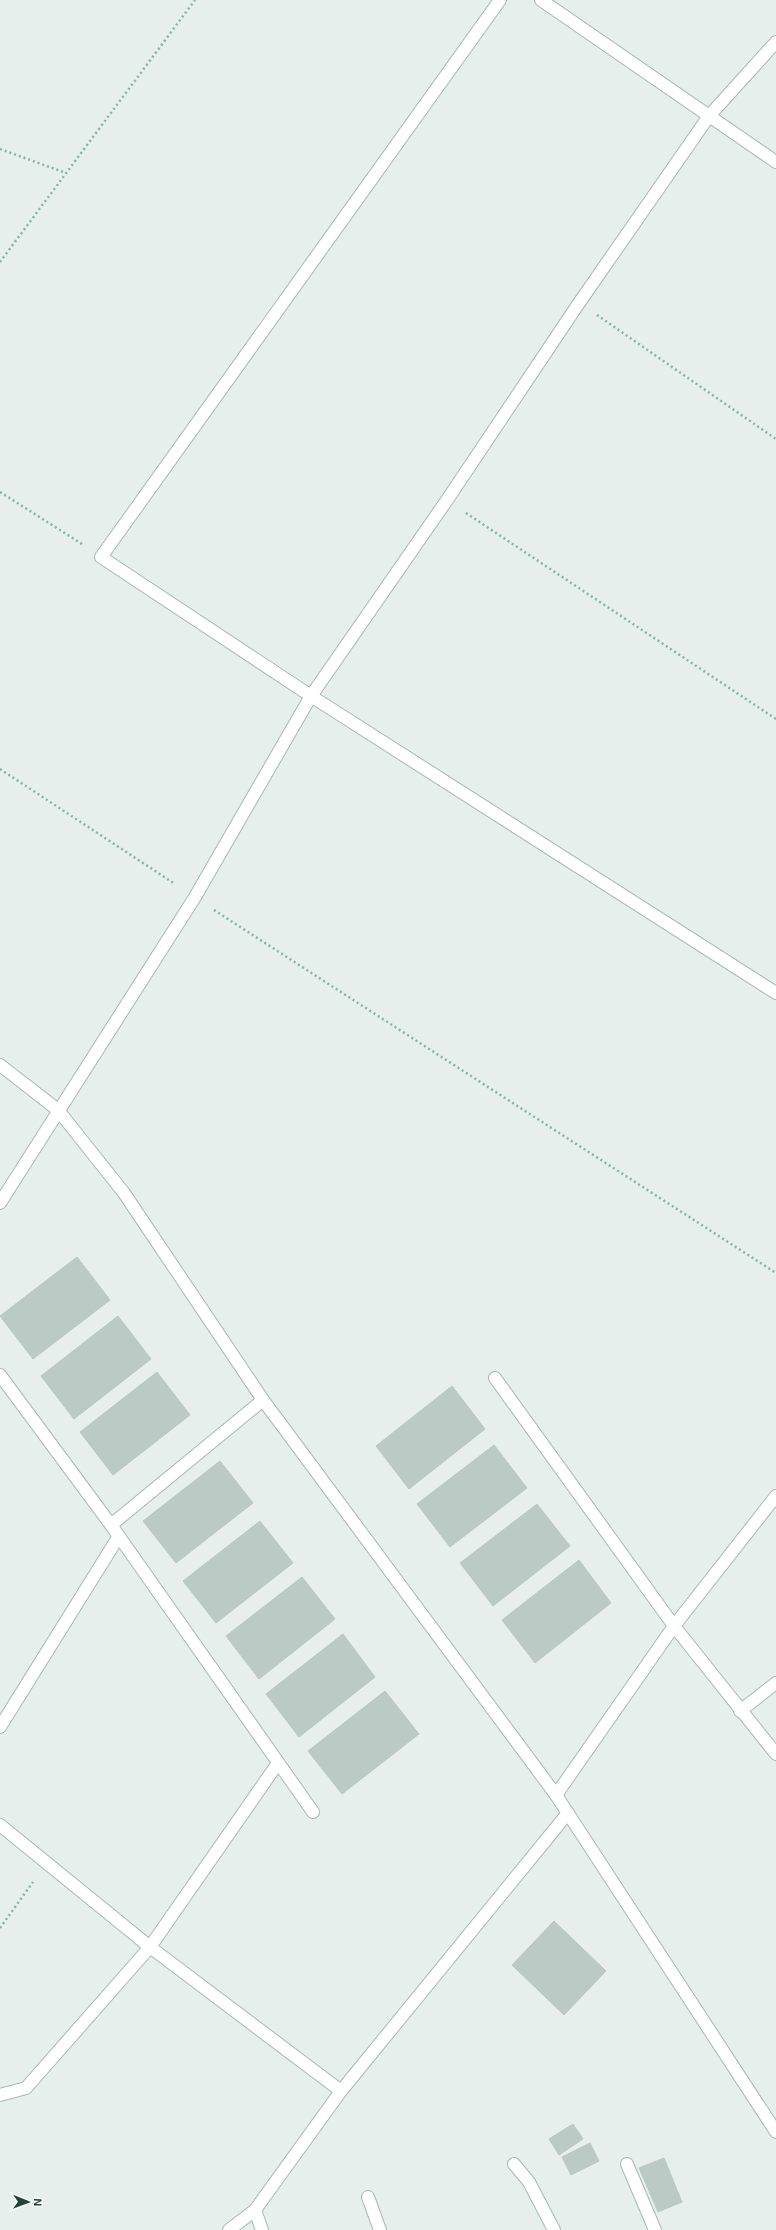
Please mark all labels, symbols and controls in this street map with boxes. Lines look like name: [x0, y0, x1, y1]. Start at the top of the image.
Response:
north arrow: [8, 2182, 48, 2222]
text: N: [32, 2198, 45, 2206]

